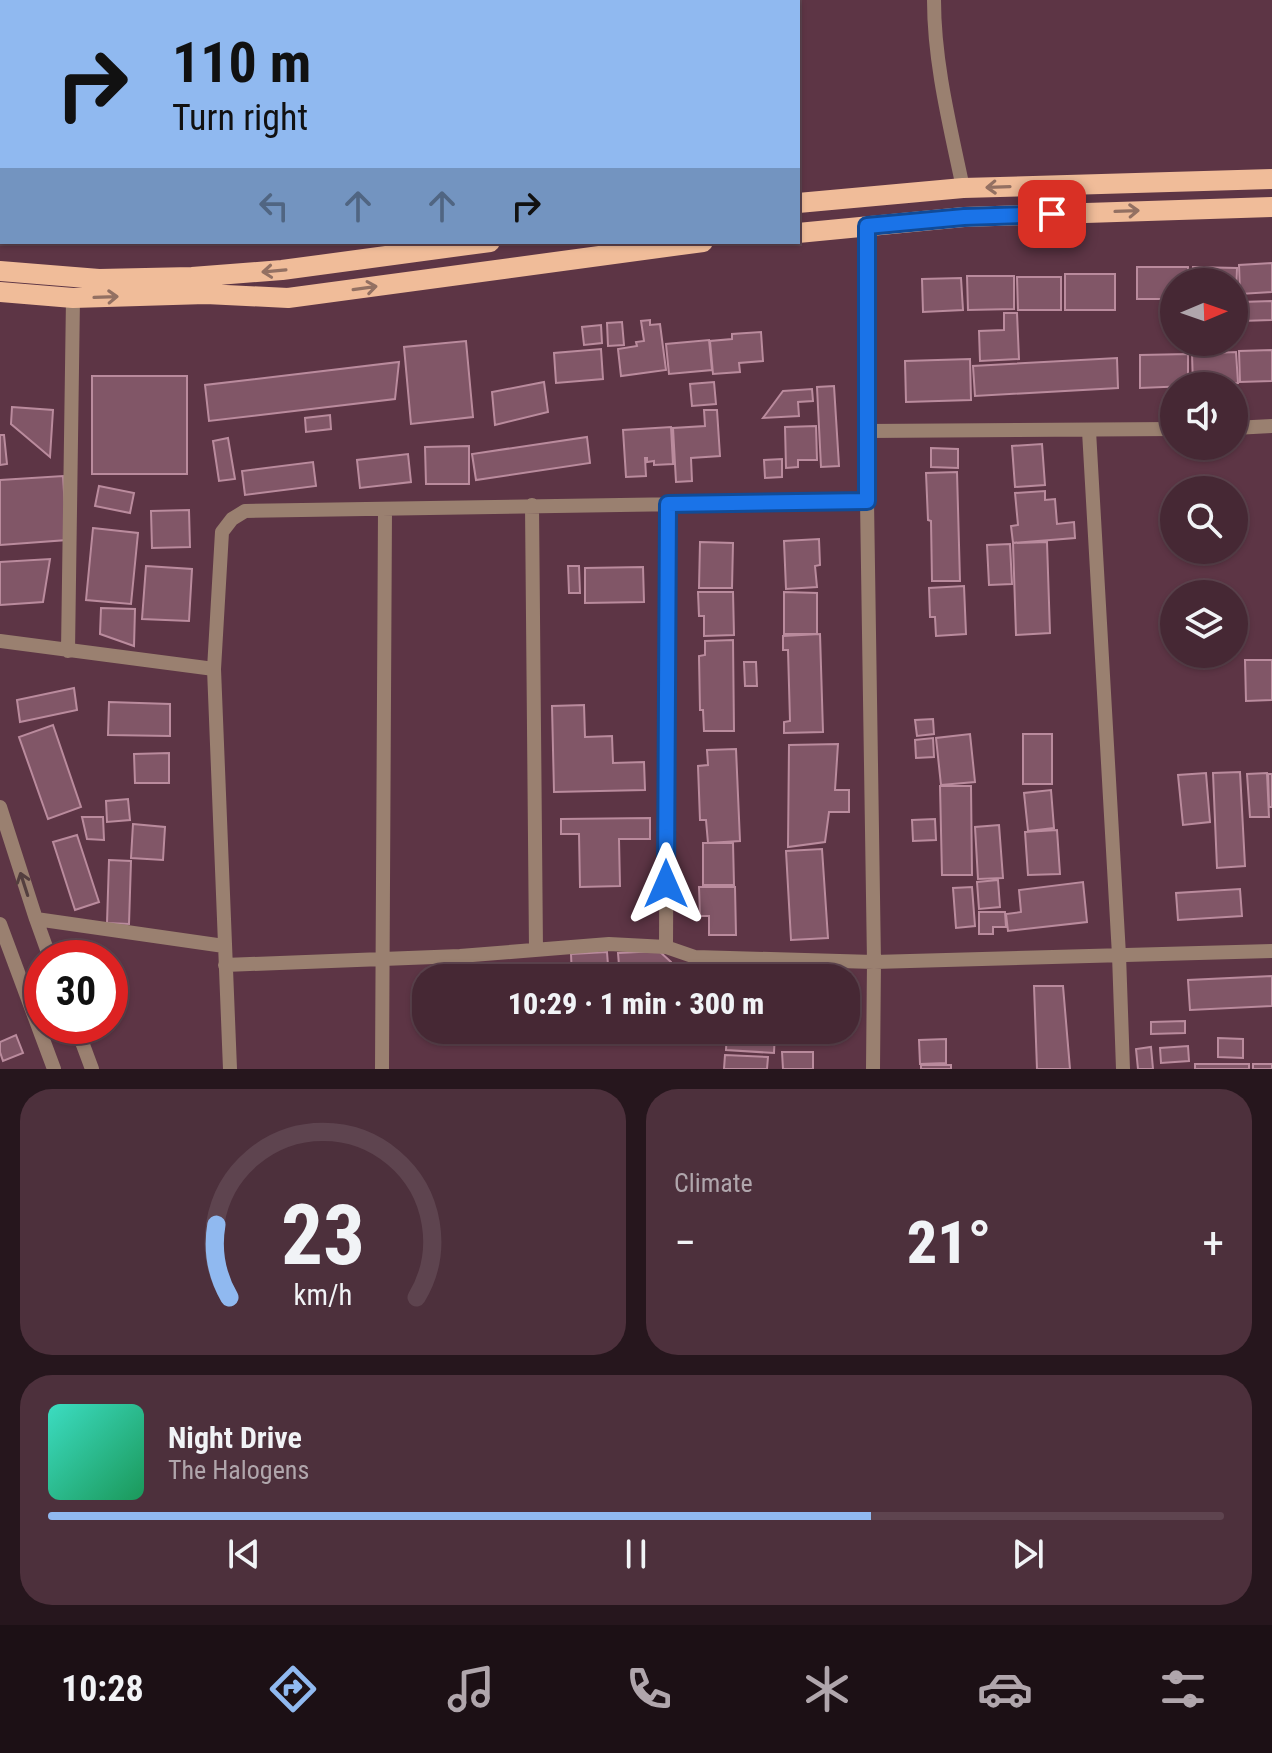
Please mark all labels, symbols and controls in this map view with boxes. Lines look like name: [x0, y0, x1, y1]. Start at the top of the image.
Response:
text: 110 m: [172, 30, 311, 96]
icon: right: [40, 32, 144, 136]
text: Turn right: [172, 97, 308, 139]
one-way arrow: [985, 179, 1012, 194]
pin: [1018, 180, 1086, 248]
icon: left: [252, 184, 296, 228]
icon: ahead: [336, 184, 380, 228]
icon: ahead: [420, 184, 464, 228]
icon: right: [504, 184, 548, 228]
icon: arrive: [1030, 192, 1074, 236]
one-way arrow: [1113, 204, 1140, 219]
one-way arrow: [261, 263, 287, 278]
north arrow: [1160, 268, 1248, 356]
map controls: [1160, 268, 1248, 668]
one-way arrow: [351, 280, 378, 295]
one-way arrow: [92, 290, 119, 305]
button: sound: [1160, 372, 1248, 460]
button: search: [1160, 476, 1248, 564]
button: layers: [1160, 580, 1248, 668]
position arrow: [624, 842, 708, 926]
one-way arrow: [16, 872, 31, 897]
speed limit sign: 30: [24, 940, 128, 1044]
text: 10:29 · 1 min · 300 m: [508, 986, 764, 1021]
text: Climate: [674, 1168, 753, 1198]
text: 23: [281, 1187, 365, 1284]
text: 21°: [907, 1207, 991, 1278]
text: −: [674, 1217, 696, 1269]
text: +: [1202, 1217, 1224, 1269]
text: km/h: [294, 1278, 352, 1312]
text: Night Drive: [168, 1420, 302, 1455]
text: The Halogens: [168, 1455, 309, 1485]
icon: previous: [222, 1532, 266, 1576]
icon: pause: [614, 1532, 658, 1576]
icon: next: [1006, 1532, 1050, 1576]
icon: directions: [265, 1661, 321, 1717]
icon: music: [443, 1661, 499, 1717]
icon: phone: [621, 1661, 677, 1717]
icon: climate: [799, 1661, 855, 1717]
icon: car: [977, 1661, 1033, 1717]
icon: filters: [1155, 1661, 1211, 1717]
text: 10:28: [61, 1668, 144, 1710]

